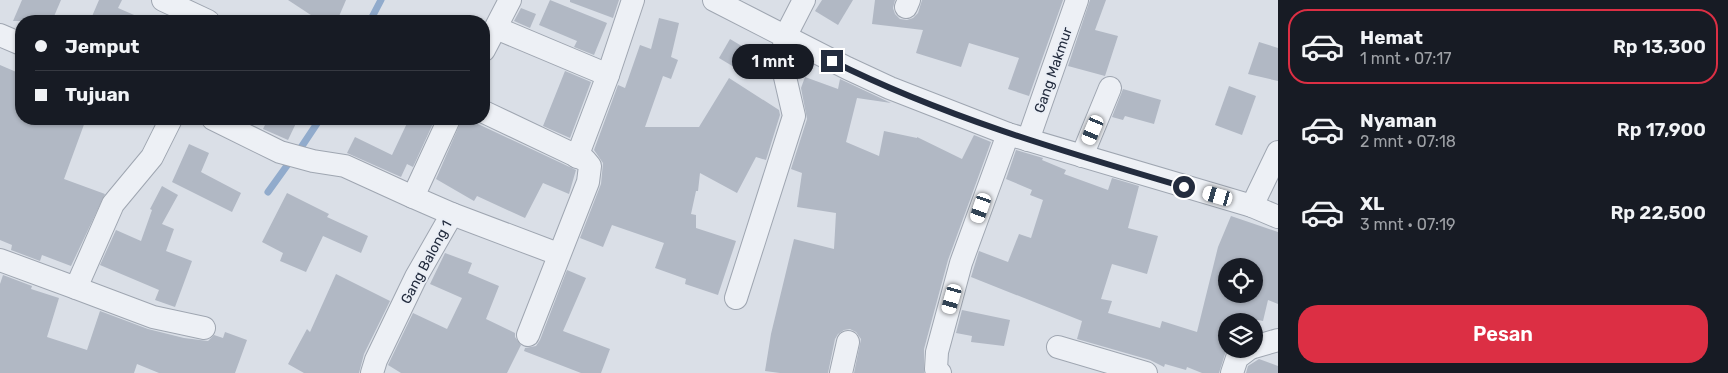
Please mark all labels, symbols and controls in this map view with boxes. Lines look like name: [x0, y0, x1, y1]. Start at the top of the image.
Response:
street label: Gang Makmur: [1031, 24, 1076, 115]
icon: car: [1300, 24, 1345, 69]
text: Hemat: [1360, 26, 1423, 49]
text: Jemput: [65, 35, 139, 58]
text: Rp 13,300: [1613, 35, 1706, 58]
callout: 1 mnt: [732, 44, 814, 78]
text: 1 mnt · 07:17: [1360, 49, 1451, 68]
route end: [821, 50, 843, 72]
text: 1 mnt: [752, 52, 794, 71]
text: Tujuan: [65, 83, 130, 106]
icon: car: [1300, 107, 1345, 152]
text: Nyaman: [1360, 109, 1437, 132]
car: [1080, 113, 1105, 147]
text: Rp 17,900: [1617, 118, 1706, 141]
text: 2 mnt · 07:18: [1360, 132, 1456, 151]
route start: [1173, 176, 1195, 198]
car: [1201, 185, 1234, 207]
icon: car: [1300, 190, 1345, 235]
car: [969, 191, 992, 225]
text: XL: [1360, 192, 1384, 215]
text: Rp 22,500: [1610, 201, 1706, 224]
text: 3 mnt · 07:19: [1360, 215, 1456, 234]
street label: Gang Balong 1: [397, 217, 456, 307]
map controls: [1218, 258, 1263, 358]
button: locate: [1218, 258, 1263, 303]
car: [940, 283, 963, 315]
button: Pesan: [1298, 305, 1708, 363]
button: layers: [1218, 313, 1263, 358]

